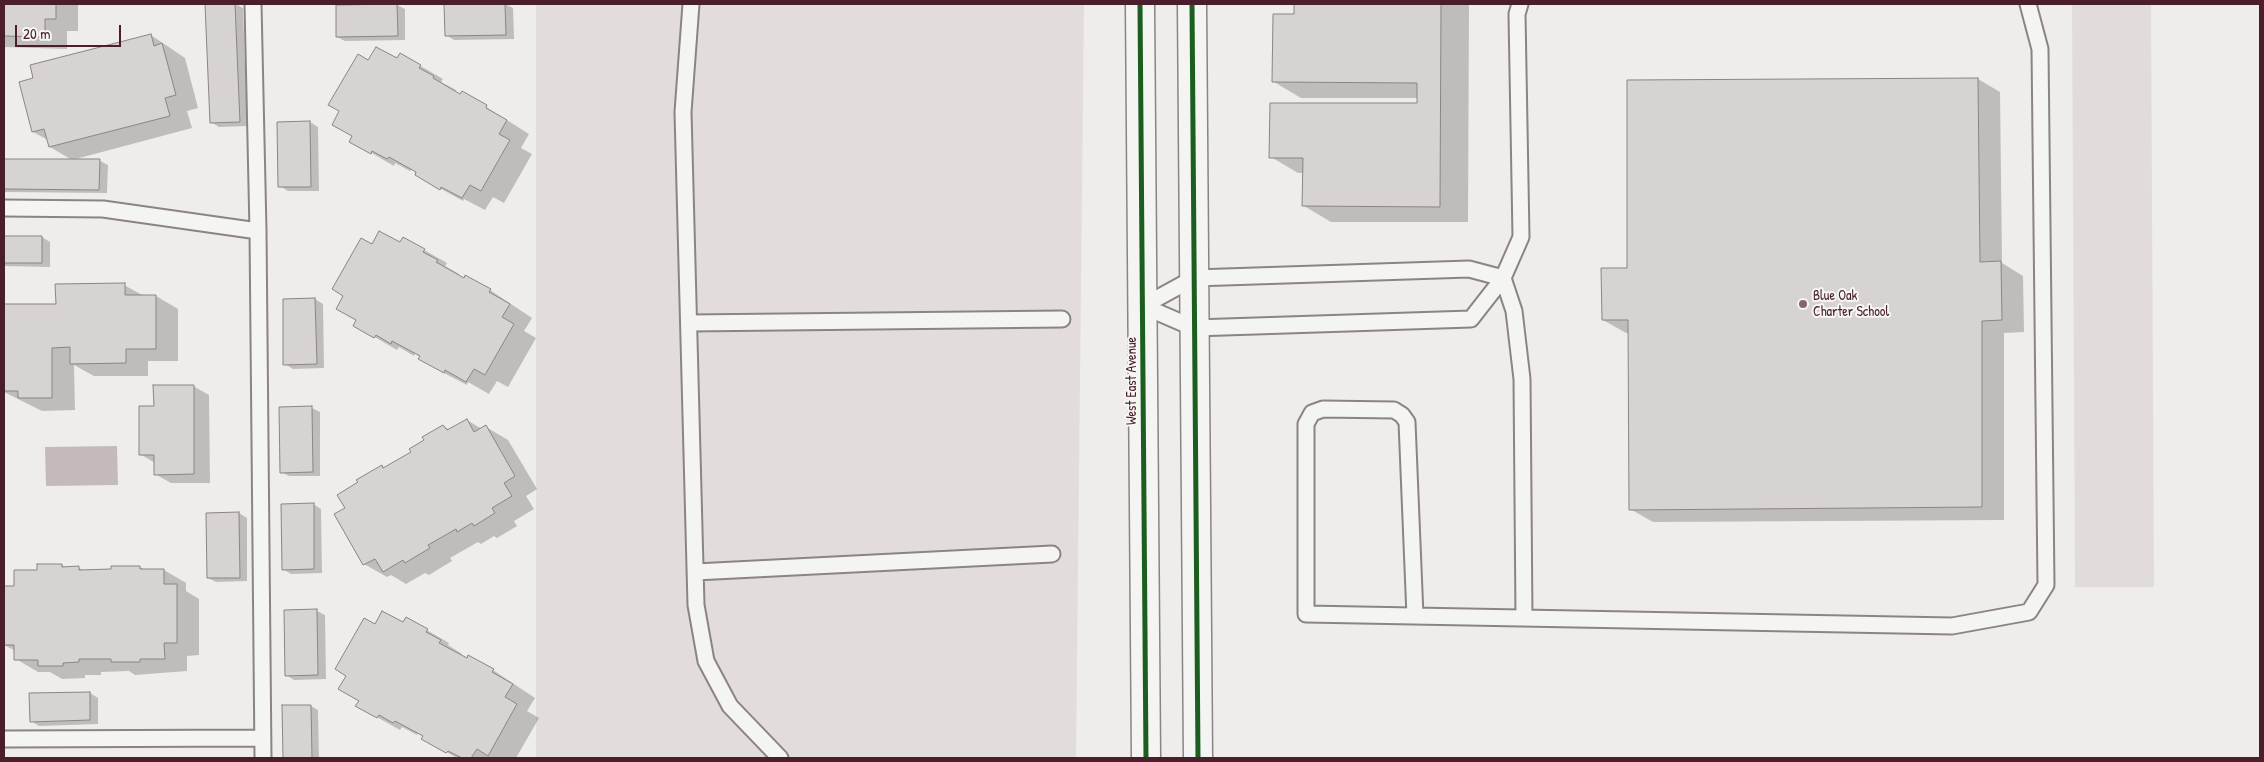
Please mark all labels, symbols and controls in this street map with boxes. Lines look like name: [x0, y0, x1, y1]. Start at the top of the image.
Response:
scale bar: [18, 15, 124, 47]
text: 20 m: [23, 23, 50, 44]
place label: Blue Oak Charter School: [1813, 288, 1889, 321]
marker: Blue Oak Charter School: [1797, 298, 1809, 310]
street label: West East Avenue: [1124, 337, 1140, 425]

